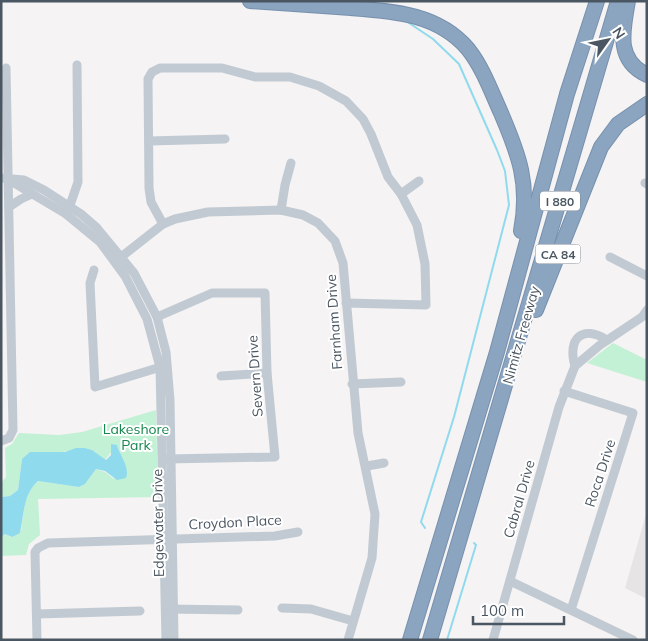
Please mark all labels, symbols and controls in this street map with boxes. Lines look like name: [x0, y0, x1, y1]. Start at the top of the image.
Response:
north arrow: [583, 15, 633, 65]
text: N: [608, 24, 629, 42]
road number: I 880: [540, 192, 580, 210]
road number: CA 84: [536, 244, 580, 264]
street label: Farnham Drive: [322, 274, 346, 370]
street label: Nimitz Freeway: [498, 283, 544, 386]
street label: Severn Drive: [243, 334, 267, 418]
park label: Lakeshore Park: [103, 420, 169, 454]
street label: Roca Drive: [581, 437, 619, 509]
street label: Cabral Drive: [499, 458, 539, 540]
street label: Edgewater Drive: [148, 469, 168, 577]
street label: Croydon Place: [188, 511, 282, 533]
scale bar: [473, 594, 564, 626]
text: 100 m: [480, 601, 524, 620]

